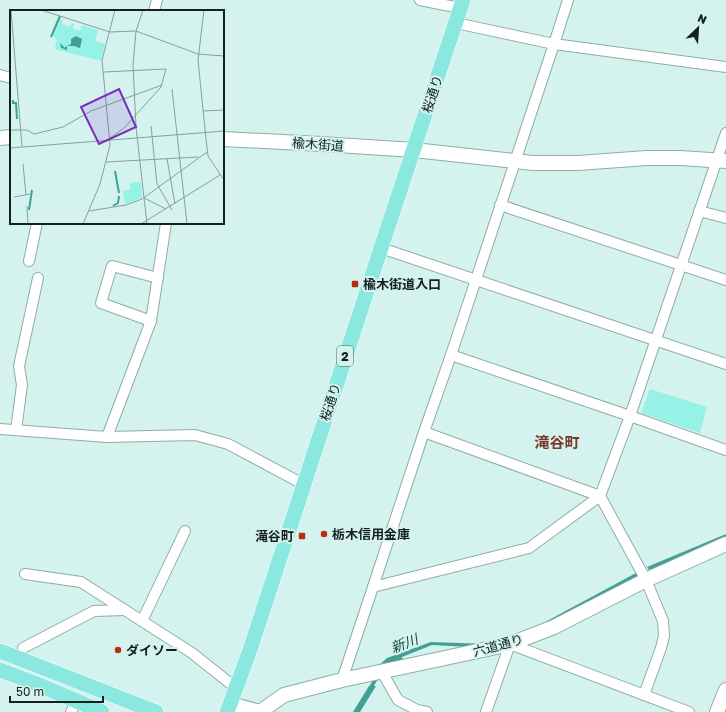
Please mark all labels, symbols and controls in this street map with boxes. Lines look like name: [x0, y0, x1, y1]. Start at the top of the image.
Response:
north arrow: [678, 8, 718, 48]
inset map: [10, 10, 224, 224]
text: N: [696, 11, 709, 26]
street label: 桜通り: [418, 73, 446, 115]
street label: 楡木街道: [291, 134, 345, 154]
place label: 楡木街道入口: [363, 276, 441, 292]
marker: 楡木街道入口: [350, 279, 360, 289]
road number: 2: [337, 346, 353, 366]
street label: 桜通り: [316, 381, 344, 423]
district label: 滝谷町: [534, 433, 580, 451]
place label: 栃木信用金庫: [332, 526, 410, 542]
place label: 滝谷町: [255, 528, 294, 544]
marker: 栃木信用金庫: [319, 529, 329, 539]
marker: 滝谷町: [297, 531, 307, 541]
water label: 新川: [388, 629, 422, 656]
street label: 六道通り: [471, 631, 525, 659]
place label: ダイソー: [126, 642, 178, 658]
marker: ダイソー: [113, 645, 123, 655]
scale bar: [10, 678, 103, 704]
text: 50 m: [16, 684, 44, 699]

